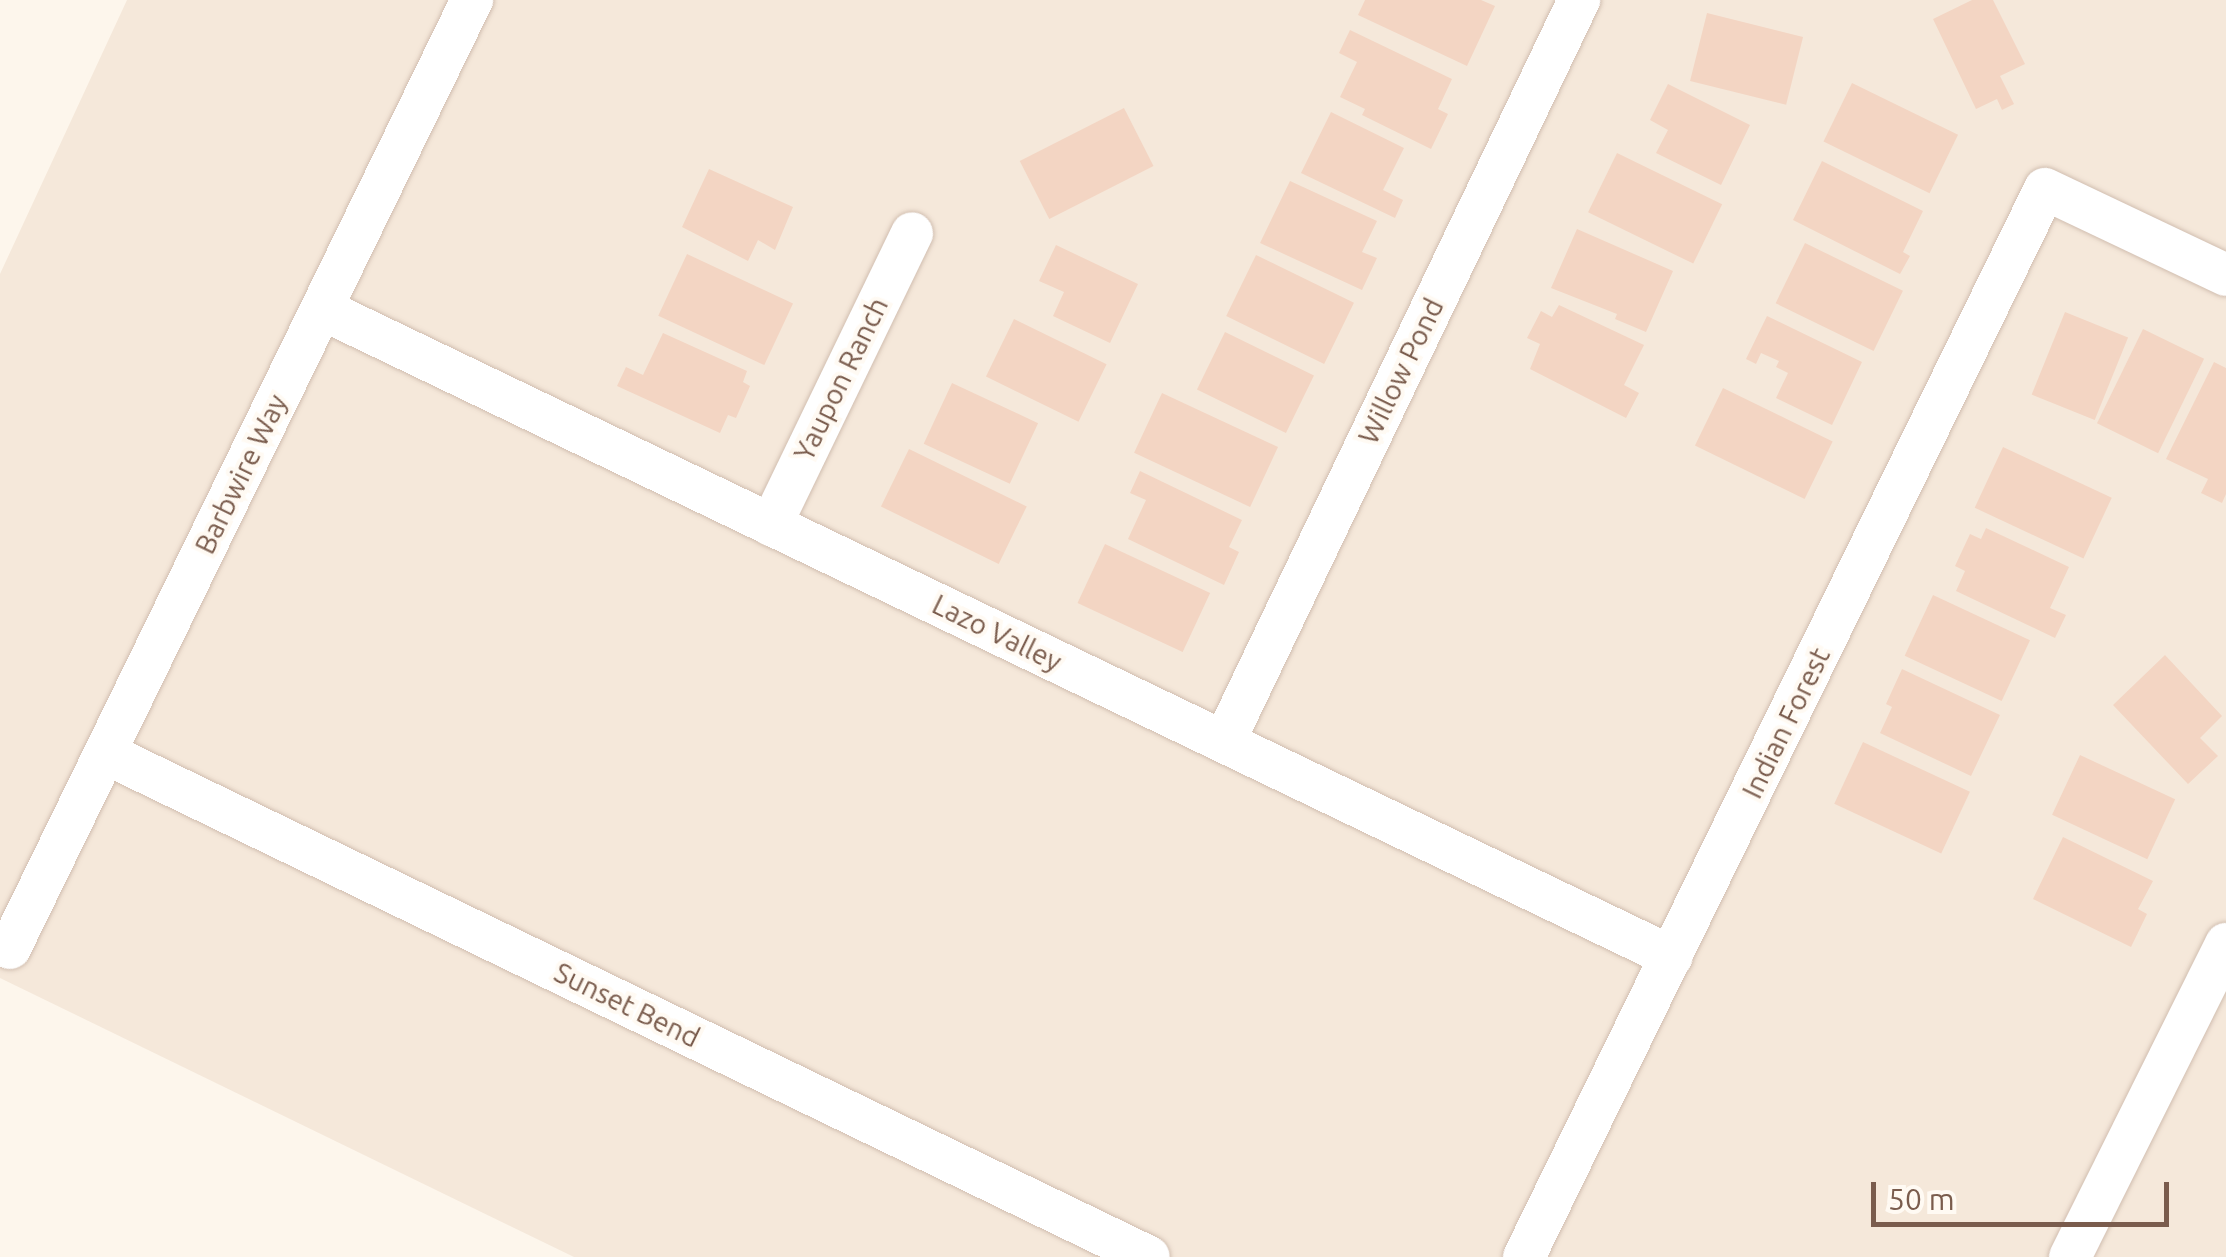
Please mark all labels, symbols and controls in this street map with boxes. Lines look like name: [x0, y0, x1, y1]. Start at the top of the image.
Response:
street label: Yaupon Ranch: [787, 292, 895, 466]
street label: Willow Pond: [1351, 293, 1451, 449]
street label: Barbwire Way: [188, 389, 294, 559]
street label: Lazo Valley: [927, 587, 1067, 679]
street label: Indian Forest: [1735, 642, 1837, 804]
street label: Sunset Bend: [549, 955, 705, 1055]
scale bar: [1876, 1162, 2174, 1224]
text: 50 m: [1888, 1182, 1955, 1216]

